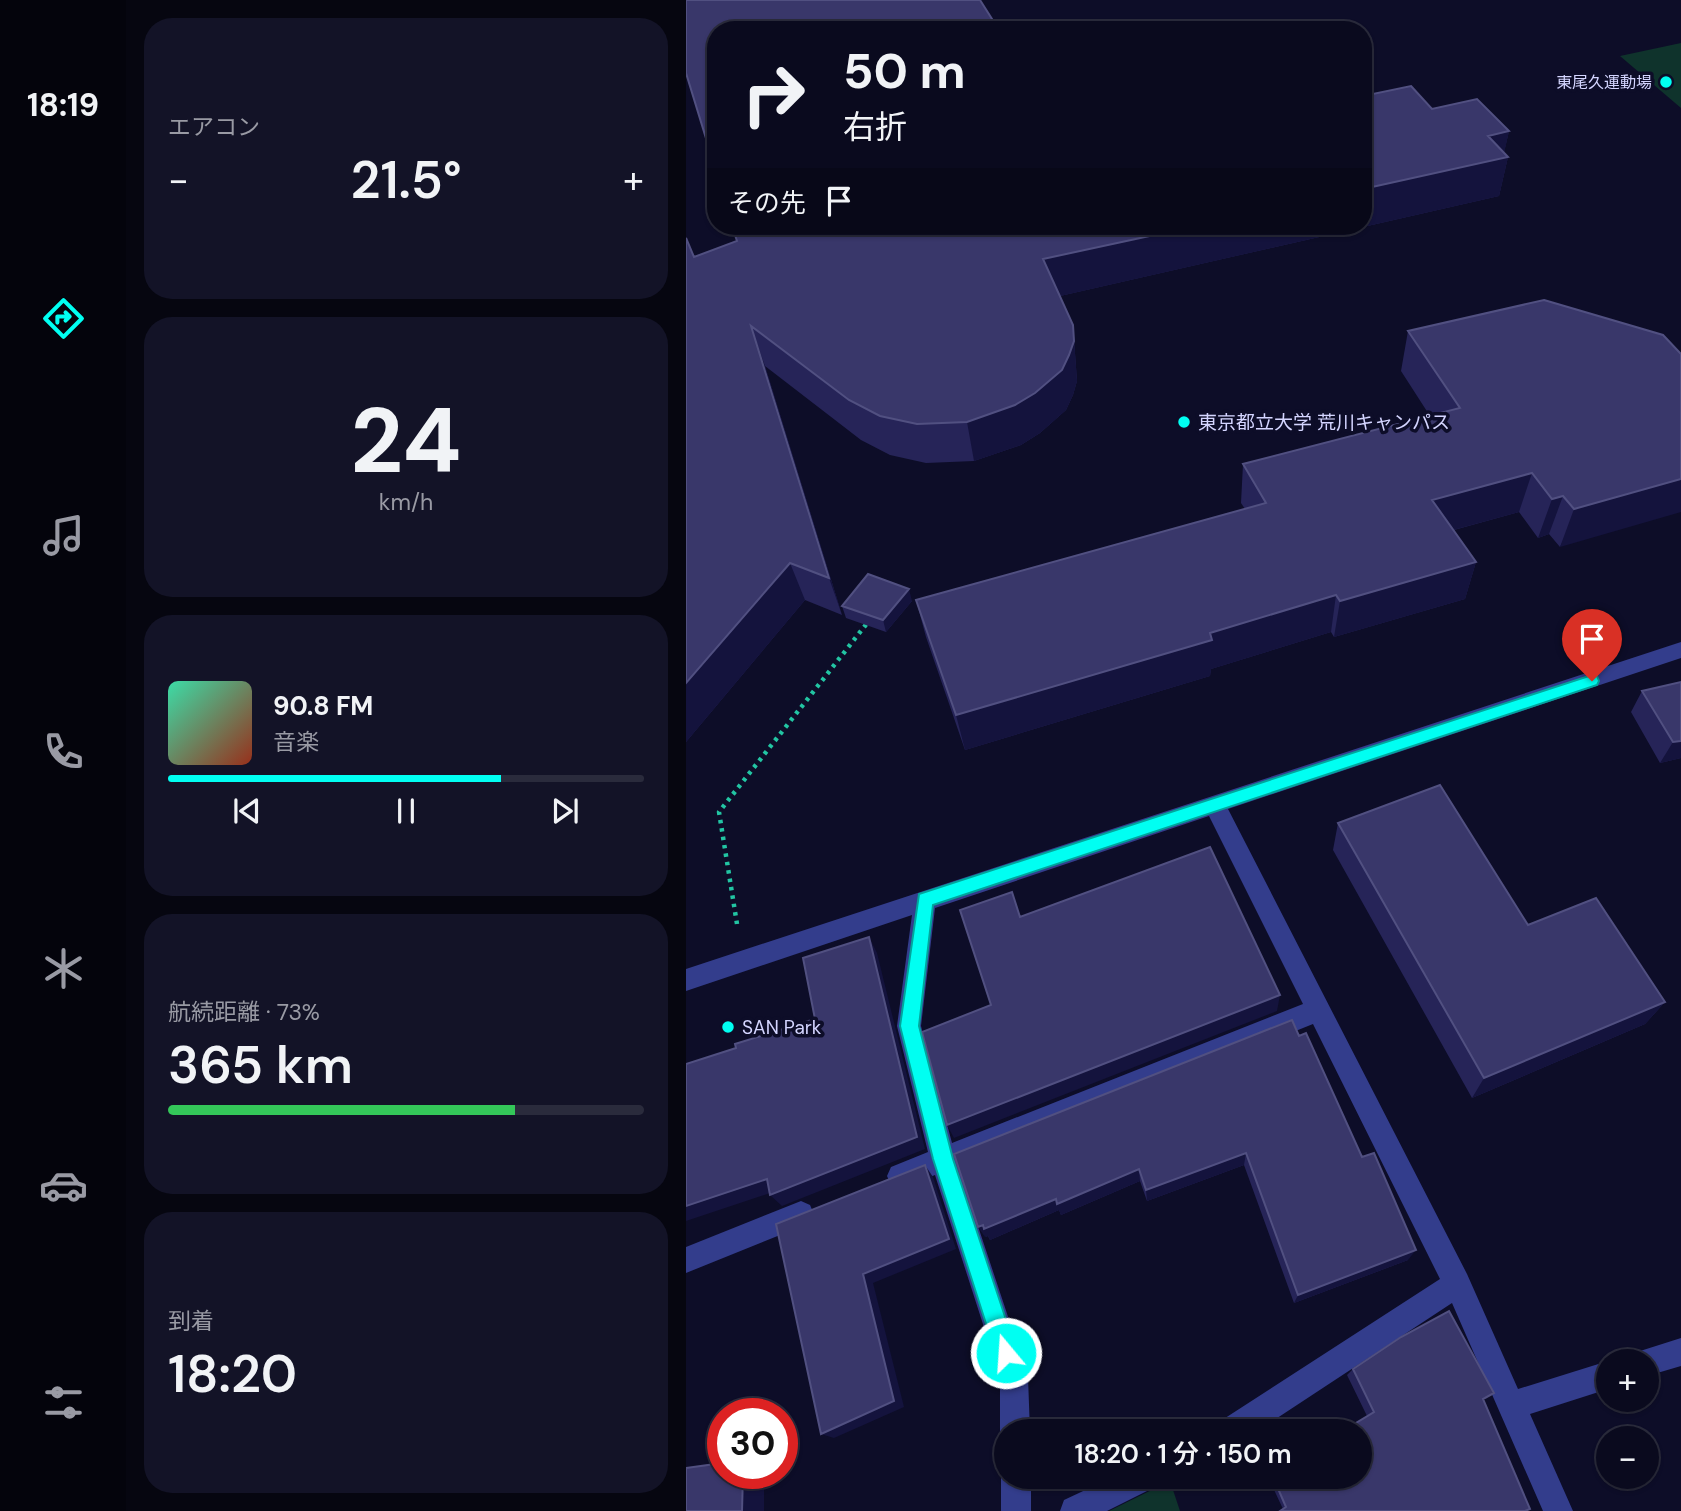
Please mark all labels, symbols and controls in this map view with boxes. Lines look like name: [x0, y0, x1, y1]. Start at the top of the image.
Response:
text: 50 m: [843, 39, 966, 103]
icon: right: [728, 49, 819, 140]
place label: 東尾久運動場: [1556, 72, 1652, 93]
marker: 東尾久運動場: [1658, 74, 1674, 90]
text: 18:19: [27, 84, 99, 126]
text: 右折: [843, 106, 907, 148]
text: エアコン: [168, 112, 260, 142]
text: 21.5°: [350, 146, 462, 214]
text: −: [168, 155, 189, 205]
text: +: [623, 155, 644, 205]
icon: arrive: [820, 182, 858, 220]
text: その先: [728, 186, 806, 220]
icon: directions: [39, 294, 88, 343]
text: 24: [350, 382, 462, 500]
place label: 東京都立大学 荒川キャンパス: [1198, 410, 1450, 435]
marker: 東京都立大学 荒川キャンパス: [1176, 414, 1192, 430]
text: km/h: [379, 487, 433, 517]
icon: music: [39, 511, 88, 560]
pin: [1562, 609, 1622, 681]
icon: arrive: [1573, 620, 1611, 658]
text: 90.8 FM: [273, 689, 373, 723]
icon: phone: [39, 727, 88, 776]
text: 音楽: [273, 727, 319, 757]
icon: previous: [228, 792, 266, 830]
icon: pause: [387, 792, 425, 830]
icon: next: [546, 792, 584, 830]
icon: climate: [39, 944, 88, 993]
text: 航続距離 · 73%: [168, 997, 320, 1027]
place label: SAN Park: [742, 1015, 822, 1040]
marker: SAN Park: [720, 1019, 736, 1035]
text: 365 km: [168, 1031, 353, 1099]
icon: car: [39, 1161, 88, 1210]
text: 到着: [168, 1306, 214, 1336]
position arrow: [969, 1316, 1043, 1390]
text: 18:20: [168, 1340, 297, 1408]
map controls: [1596, 1349, 1659, 1489]
button: +: [1596, 1349, 1659, 1412]
icon: filters: [39, 1378, 88, 1427]
speed limit sign: 30: [707, 1398, 798, 1489]
button: −: [1596, 1426, 1659, 1489]
text: 18:20 · 1 分 · 150 m: [1074, 1437, 1292, 1471]

